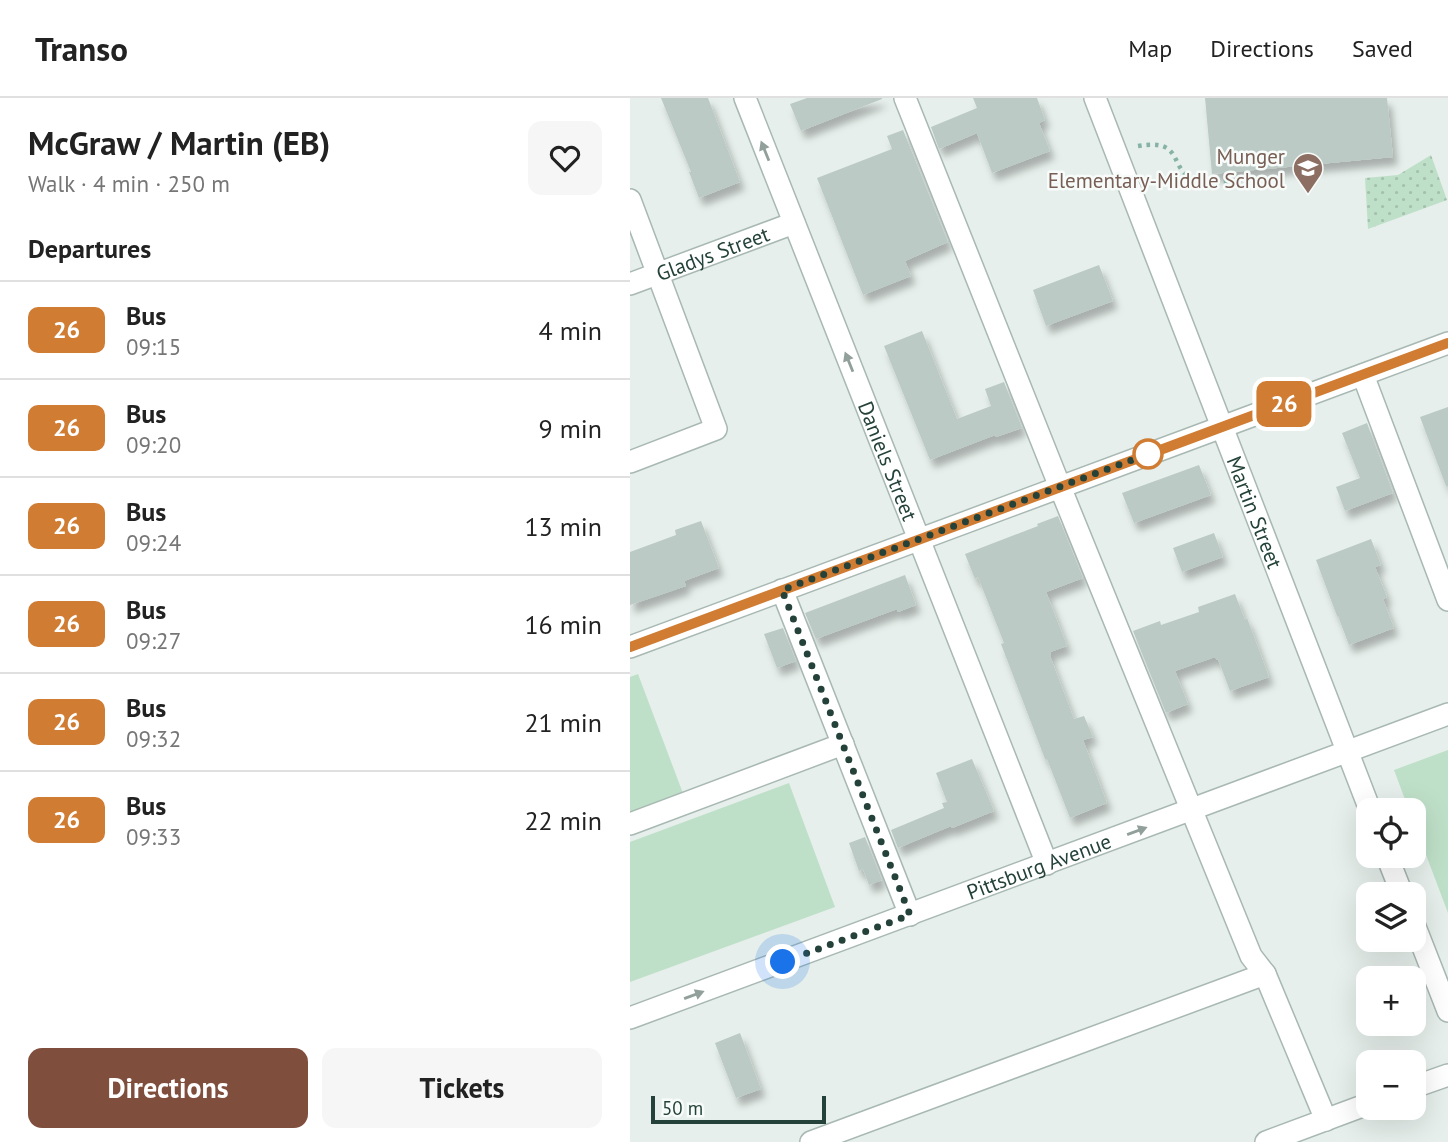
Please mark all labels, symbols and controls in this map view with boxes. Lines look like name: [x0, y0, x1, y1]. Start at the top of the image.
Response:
text: Transo: [35, 27, 128, 70]
text: Map: [1128, 33, 1172, 64]
text: Directions: [1210, 33, 1314, 64]
text: Saved: [1352, 33, 1413, 64]
text: McGraw / Martin (EB): [28, 121, 330, 164]
button: heart: [528, 121, 602, 195]
one-way arrow: [760, 140, 771, 161]
place label: Munger Elementary-Middle School: [1048, 143, 1285, 194]
school or university icon: Munger Elementary-Middle School: [1291, 151, 1325, 195]
text: Walk · 4 min · 250 m: [28, 169, 230, 198]
street label: Gladys Street: [652, 220, 773, 287]
text: Departures: [28, 232, 151, 265]
text: Bus: [126, 299, 166, 332]
text: 26: [53, 314, 80, 345]
text: 4 min: [539, 314, 602, 347]
text: 09:15: [126, 332, 181, 361]
one-way arrow: [844, 351, 855, 372]
line badge: 26: [1252, 381, 1316, 427]
text: 26: [1270, 388, 1298, 419]
text: Bus: [126, 397, 166, 430]
street label: Daniels Street: [852, 397, 924, 524]
text: 26: [53, 412, 80, 443]
text: 9 min: [539, 412, 602, 445]
text: 09:20: [126, 430, 181, 459]
unlabelled marker: [1133, 439, 1163, 469]
street label: Martin Street: [1221, 452, 1289, 572]
text: Bus: [126, 495, 166, 528]
text: 26: [53, 510, 80, 541]
text: 13 min: [524, 510, 602, 543]
text: 09:24: [126, 528, 181, 557]
text: Bus: [126, 593, 166, 626]
text: 26: [53, 608, 80, 639]
text: 16 min: [524, 608, 602, 641]
text: 09:27: [126, 626, 181, 655]
text: Bus: [126, 691, 166, 724]
text: 26: [53, 706, 80, 737]
text: 21 min: [524, 706, 602, 739]
text: 09:32: [126, 724, 181, 753]
text: Bus: [126, 789, 166, 822]
map controls: [1356, 798, 1426, 1120]
button: locate: [1356, 798, 1426, 868]
text: 26: [53, 804, 80, 835]
text: 22 min: [524, 804, 602, 837]
text: 09:33: [126, 822, 181, 851]
one-way arrow: [1127, 825, 1148, 836]
street label: Pittsburg Avenue: [963, 827, 1115, 905]
button: layers: [1356, 882, 1426, 952]
your location: [765, 944, 800, 979]
button: +: [1356, 966, 1426, 1036]
one-way arrow: [684, 989, 705, 1000]
button: Directions: [28, 1048, 308, 1128]
button: Tickets: [322, 1048, 602, 1128]
button: −: [1356, 1050, 1426, 1120]
scale bar: [651, 1093, 826, 1125]
text: 50 m: [662, 1096, 703, 1120]

